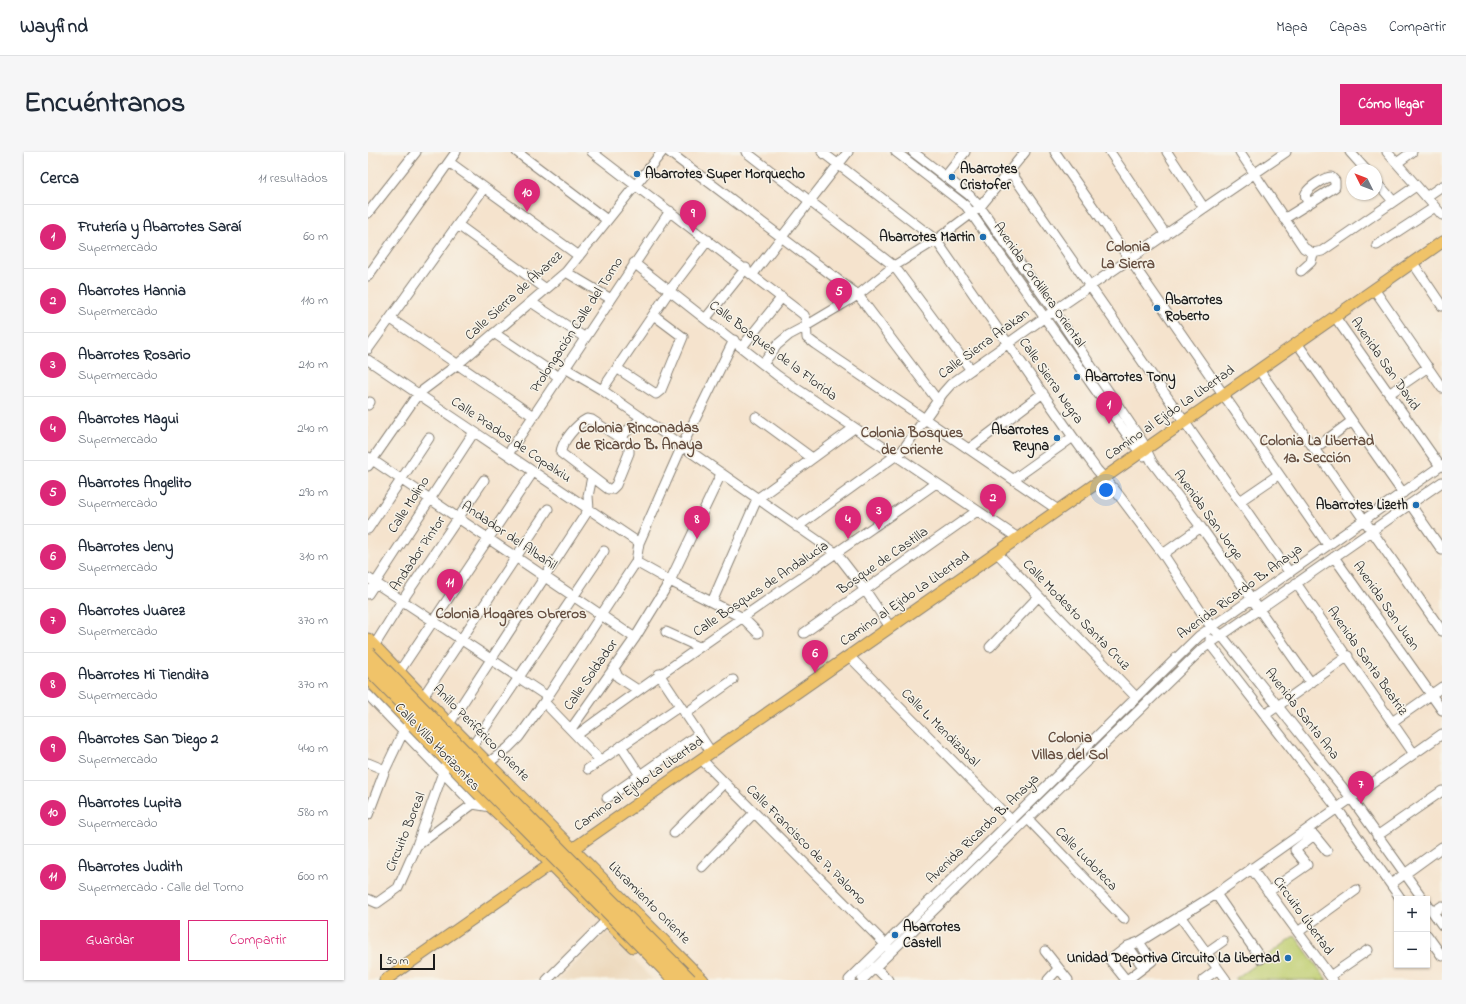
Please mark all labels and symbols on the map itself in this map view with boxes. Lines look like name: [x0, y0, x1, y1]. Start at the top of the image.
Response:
place label: Abarrotes Cristofer: [960, 159, 1018, 196]
place label: Abarrotes Super Morquecho: [645, 164, 805, 185]
north arrow: [1346, 164, 1382, 200]
marker: Abarrotes Super Morquecho: [632, 169, 642, 179]
marker: Abarrotes Cristofer: [947, 172, 957, 182]
pin: 10: [514, 179, 540, 212]
pin: 9: [680, 200, 706, 233]
street label: Avenida Cordillera Oriental: [988, 218, 1090, 352]
place label: Abarrotes Martin: [879, 227, 975, 248]
marker: Abarrotes Martin: [978, 232, 988, 242]
district label: Colonia La Sierra: [1101, 236, 1155, 275]
street label: Calle Sierra de Álvarez: [460, 245, 568, 346]
street label: Prolongación Calle del Torno: [525, 253, 630, 398]
pin: 5: [826, 278, 852, 311]
place label: Abarrotes Roberto: [1164, 290, 1223, 327]
street label: Calle Bosques de la Florida: [704, 296, 842, 406]
marker: Abarrotes Roberto: [1152, 303, 1162, 313]
street label: Calle Sierra Arakan: [934, 304, 1034, 384]
street label: Avenida San David: [1345, 313, 1425, 415]
street label: Calle Sierra Negra: [1013, 334, 1089, 429]
street label: Camino al Ejido La Libertad: [1101, 360, 1239, 466]
place label: Abarrotes Tony: [1085, 367, 1176, 390]
marker: Abarrotes Tony: [1072, 372, 1082, 382]
pin: 1: [1096, 391, 1122, 424]
street label: Calle Prados de Copalxiu: [446, 392, 576, 488]
district label: Colonia Rinconadas de Ricardo B. Anaya: [575, 417, 703, 458]
place label: Abarrotes Reyna: [991, 420, 1049, 459]
district label: Colonia Bosques de Oriente: [861, 422, 964, 461]
district label: Colonia La Libertad 1a. Sección: [1260, 430, 1375, 469]
marker: Abarrotes Reyna: [1052, 433, 1062, 443]
street label: Avenida San Jorge: [1167, 466, 1248, 566]
street label: Calle Molino: [383, 472, 435, 538]
your location: [1096, 480, 1116, 500]
pin: 2: [980, 484, 1006, 517]
place label: Abarrotes Lizeth: [1316, 495, 1408, 516]
street label: Andador del Albañil: [457, 496, 561, 576]
pin: 3: [866, 497, 892, 530]
marker: Abarrotes Lizeth: [1411, 500, 1421, 510]
pin: 8: [684, 506, 710, 539]
pin: 4: [835, 506, 861, 539]
street label: Andador Pintor: [385, 512, 451, 596]
street label: Bosque de Castilla: [832, 522, 933, 601]
street label: Calle Bosques de Andalucía: [689, 536, 833, 642]
street label: Avenida Ricardo B. Anaya: [1173, 539, 1308, 645]
street label: Camino al Ejido La Libertad: [836, 546, 974, 652]
street label: Calle Modesto Santa Cruz: [1017, 555, 1135, 675]
street label: Avenida San Juan: [1347, 557, 1425, 655]
pin: 11: [437, 569, 463, 602]
street label: Avenida Santa Beatriz: [1321, 602, 1413, 720]
district label: Colonia Hogares Obreros: [435, 603, 587, 627]
street label: Calle Soldador: [559, 635, 624, 715]
pin: 6: [802, 640, 828, 673]
street label: Avenida Santa Ana: [1259, 664, 1345, 764]
street label: Anillo Periférico Oriente: [428, 680, 535, 787]
street label: Calle L. Mendizabal: [896, 684, 984, 772]
street label: Calle Villa Horizontes: [389, 698, 485, 796]
district label: Colonia Villas del Sol: [1031, 727, 1108, 766]
street label: Camino al Ejido La Libertad: [570, 731, 708, 837]
street label: Avenida Ricardo B. Anaya: [922, 769, 1045, 889]
pin: 7: [1348, 771, 1374, 804]
street label: Calle Francisco de P. Palomo: [741, 780, 871, 910]
street label: Circuito Boreal: [381, 789, 431, 875]
street label: Calle Ludoteca: [1050, 822, 1122, 896]
street label: Libramiento Oriente: [603, 857, 696, 950]
street label: Circuito Libertad: [1267, 872, 1339, 960]
place label: Abarrotes Castell: [903, 917, 961, 954]
marker: Abarrotes Castell: [890, 930, 900, 940]
place label: Unidad Deportiva Circuito La Libertad: [1067, 948, 1280, 969]
scale bar: [380, 952, 435, 971]
marker: Unidad Deportiva Circuito La Libertad: [1283, 953, 1293, 963]

